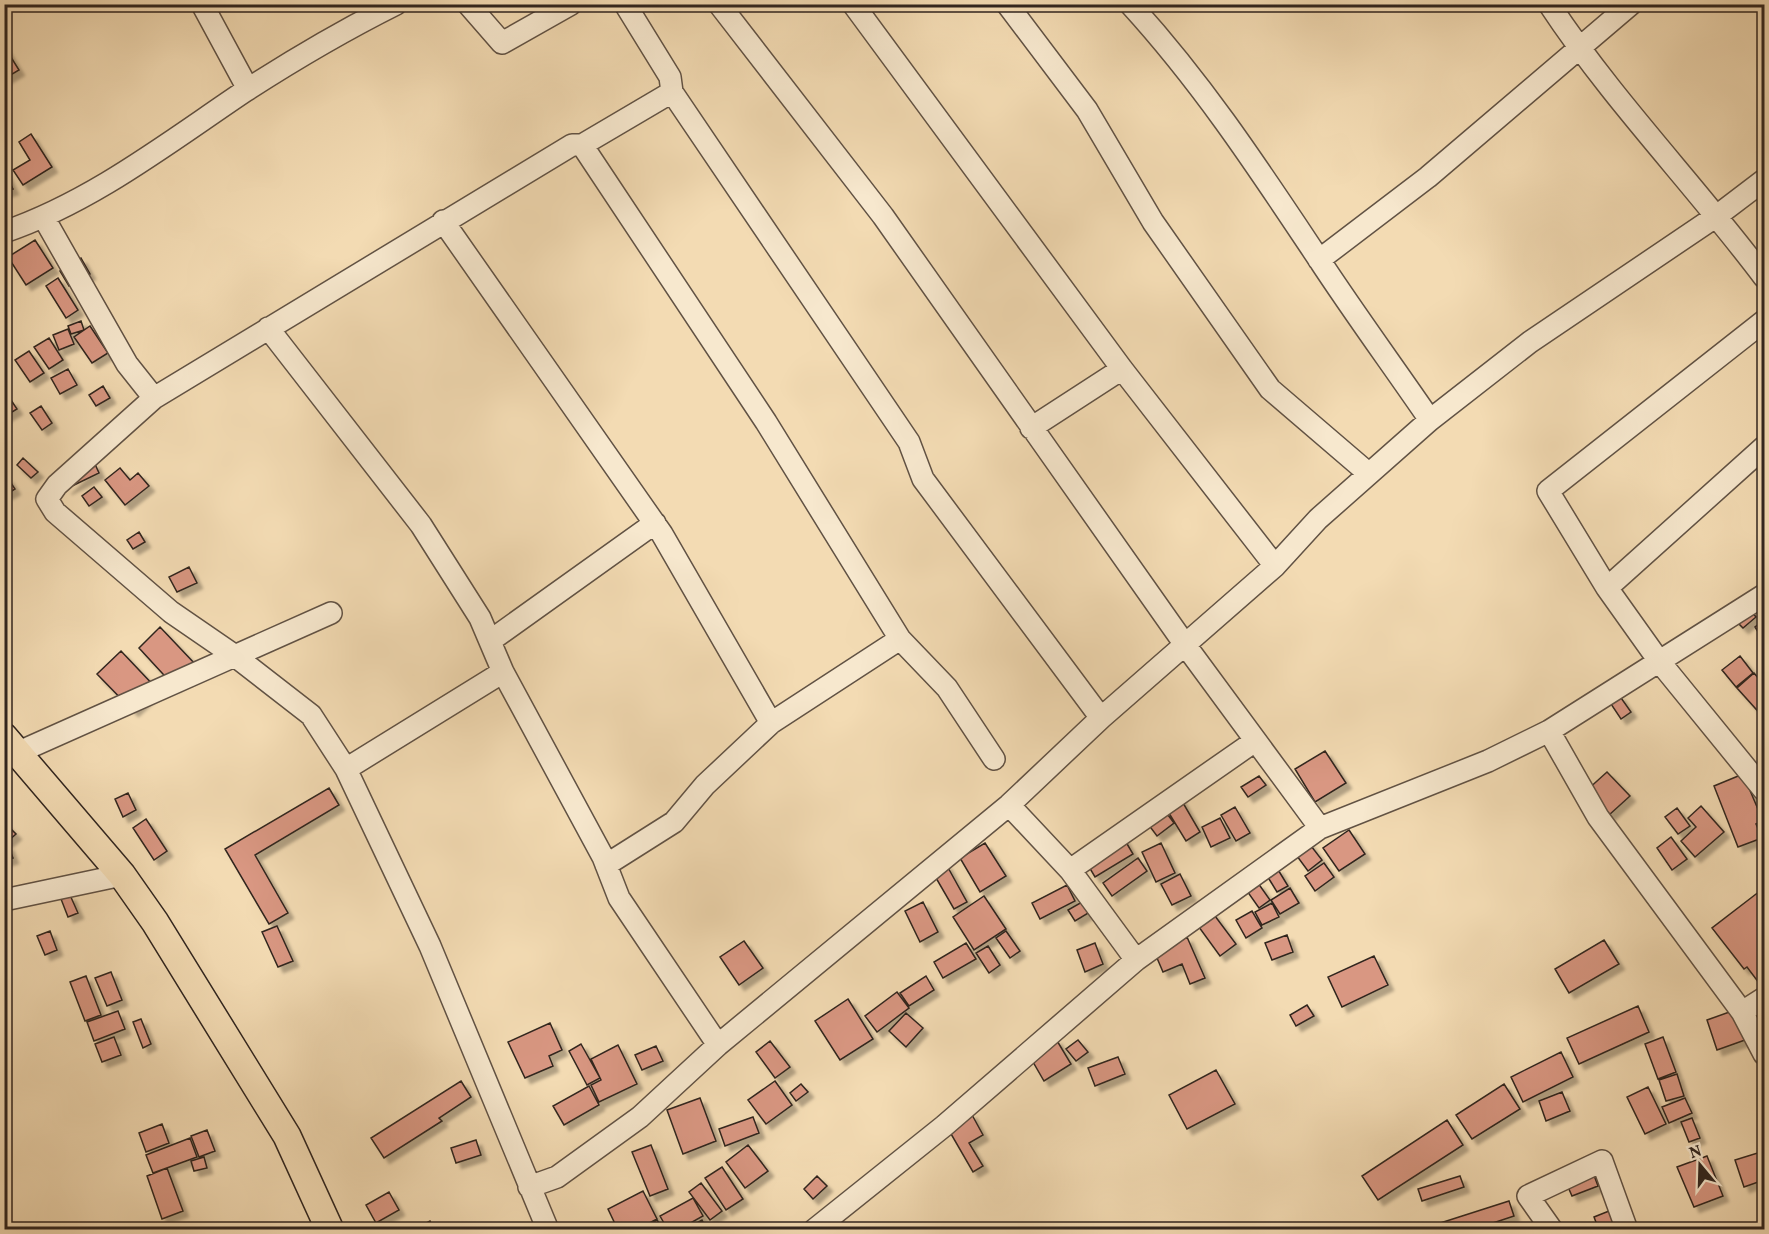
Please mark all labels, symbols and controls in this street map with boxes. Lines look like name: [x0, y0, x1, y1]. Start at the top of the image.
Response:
north arrow: [1670, 1135, 1730, 1195]
text: N: [1687, 1140, 1705, 1165]

